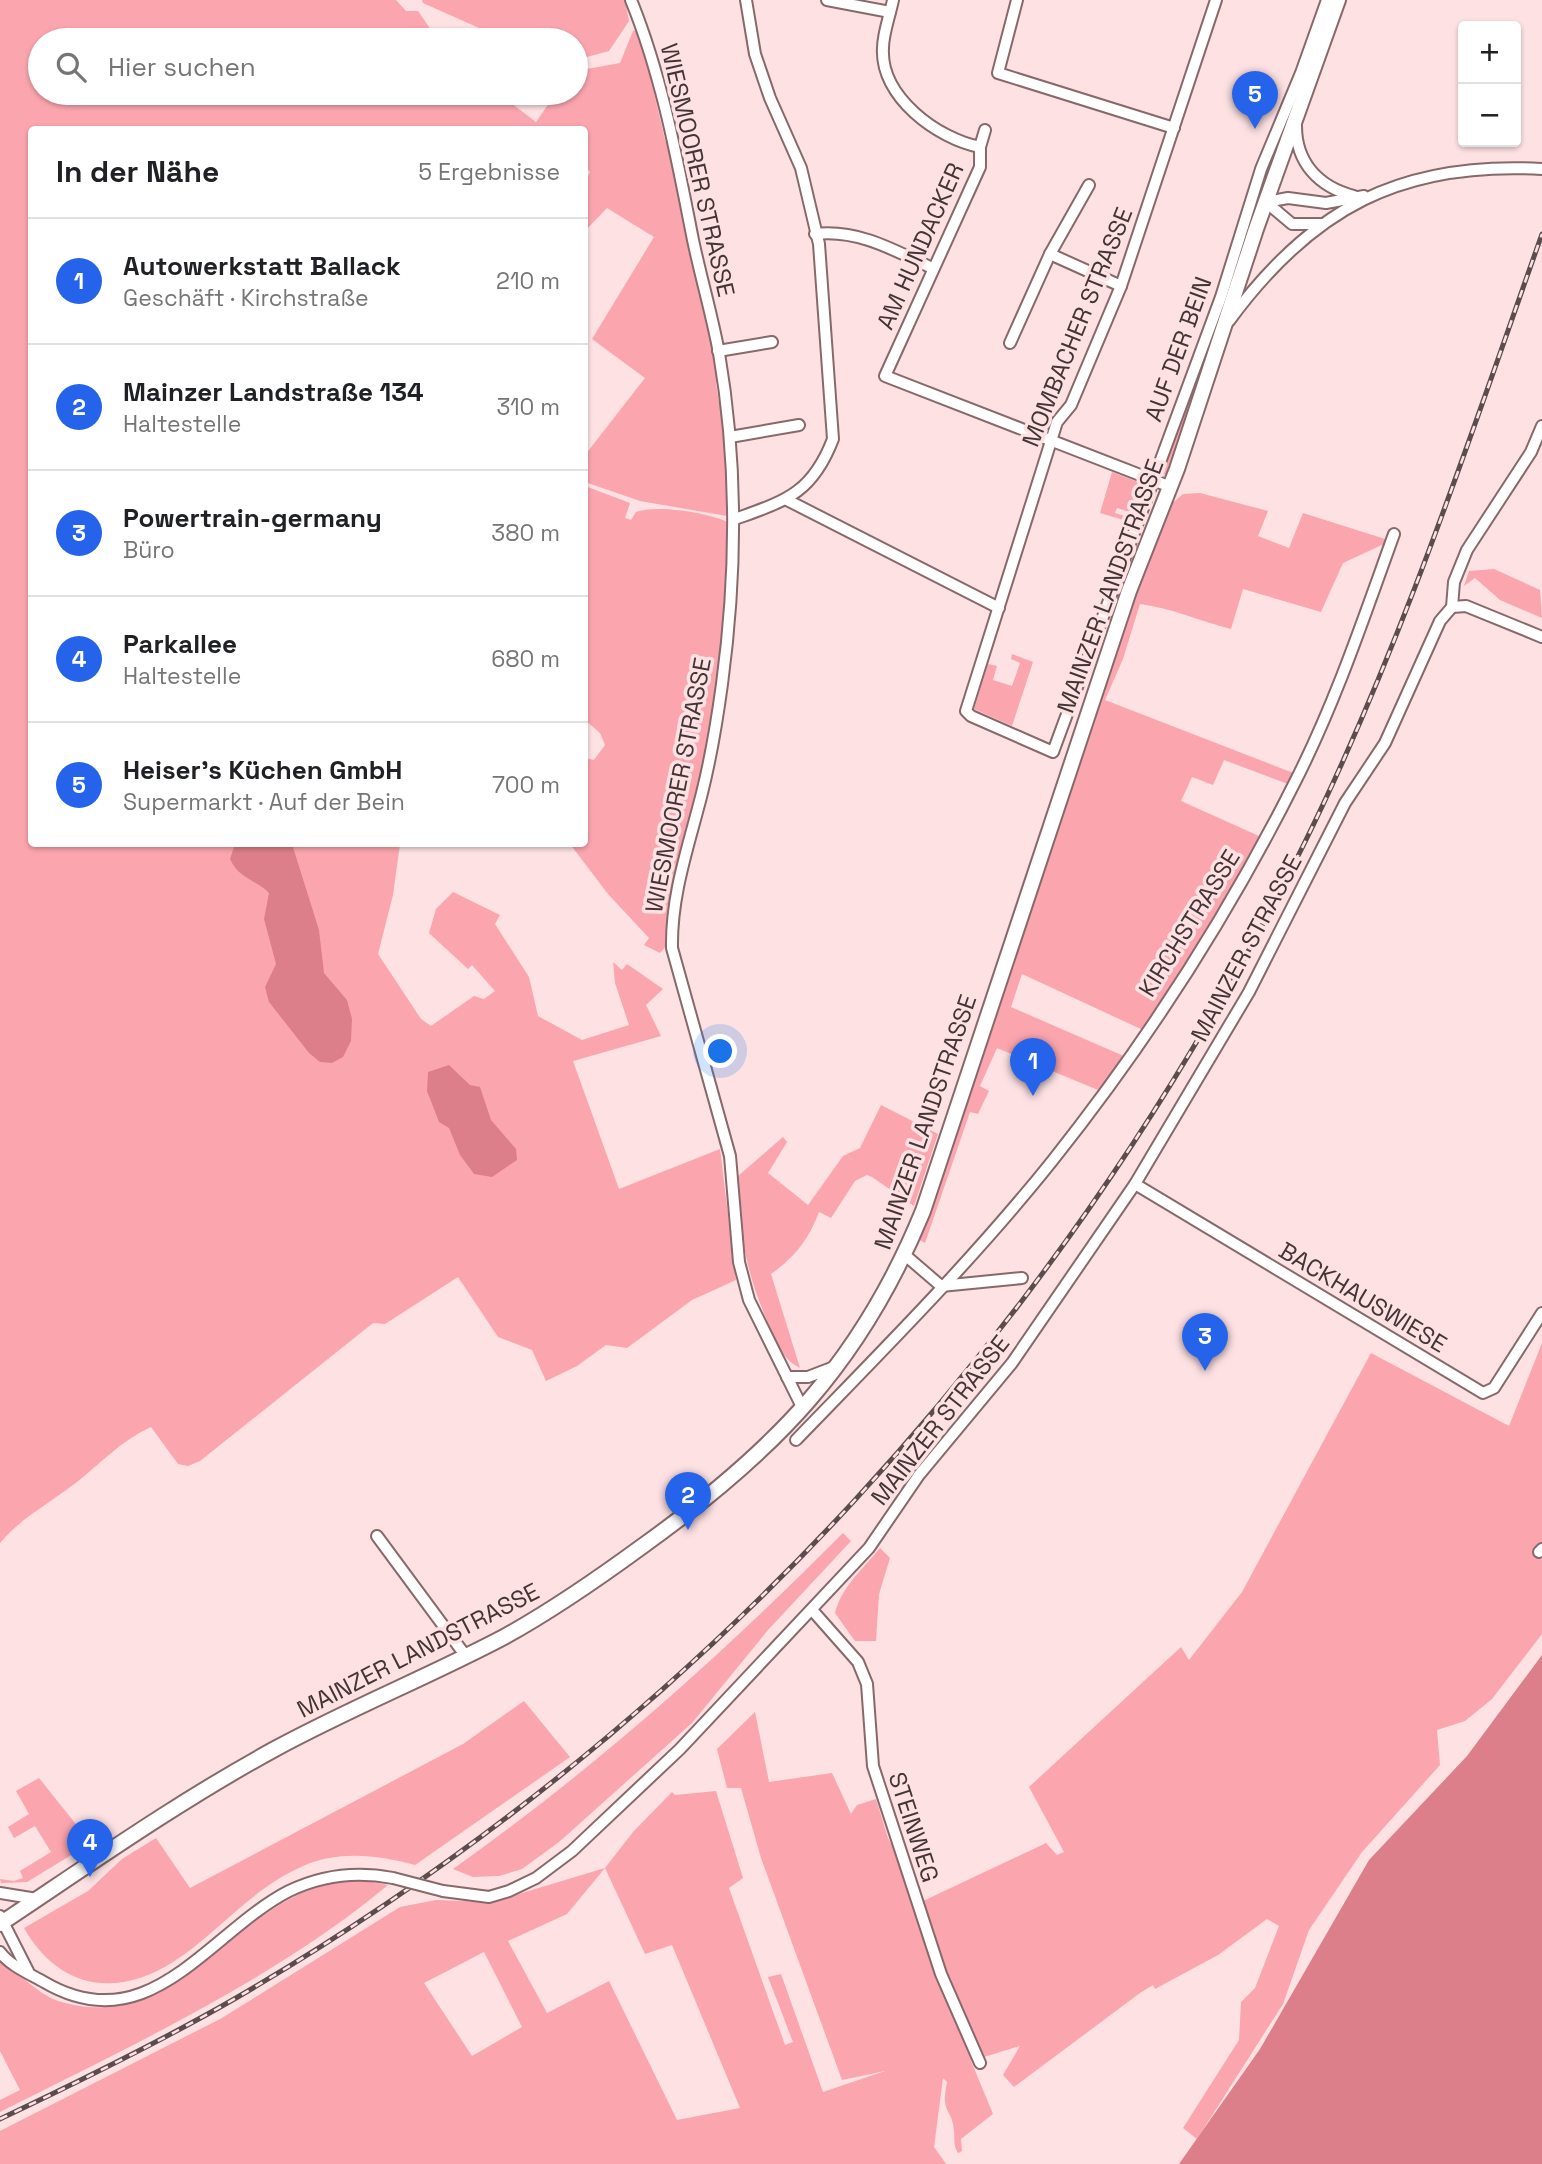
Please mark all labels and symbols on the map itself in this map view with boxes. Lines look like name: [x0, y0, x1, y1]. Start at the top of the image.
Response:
street label: WIESMOORER STRASSE: [654, 40, 742, 300]
pin: 5: [1232, 71, 1278, 129]
street label: AM HUNDACKER: [869, 158, 971, 334]
street label: MOMBACHER STRASSE: [1015, 203, 1139, 451]
street label: AUF DER BEIN: [1137, 272, 1219, 426]
street label: MAINZER LANDSTRASSE: [1050, 455, 1170, 717]
street label: WIESMOORER STRASSE: [638, 655, 718, 915]
street label: KIRCHSTRASSE: [1131, 844, 1247, 1002]
street label: MAINZER STRASSE: [1184, 849, 1308, 1047]
street label: MAINZER LANDSTRASSE: [867, 990, 983, 1254]
your location: [703, 1034, 737, 1068]
pin: 1: [1010, 1038, 1056, 1096]
street label: BACKHAUSWIESE: [1273, 1235, 1453, 1359]
pin: 3: [1182, 1313, 1228, 1371]
street label: MAINZER STRASSE: [864, 1329, 1016, 1511]
pin: 2: [665, 1472, 711, 1530]
street label: MAINZER LANDSTRASSE: [292, 1575, 544, 1725]
street label: STEINWEG: [882, 1768, 946, 1886]
pin: 4: [67, 1819, 113, 1877]

